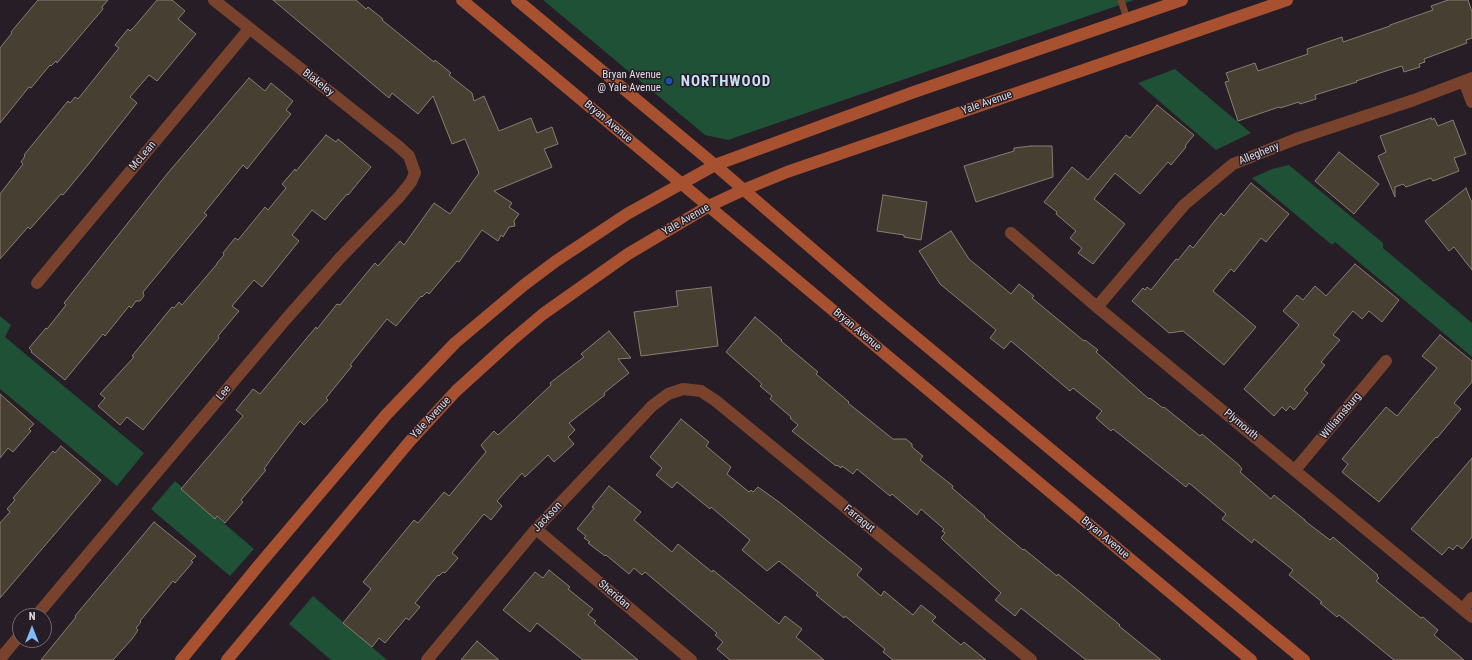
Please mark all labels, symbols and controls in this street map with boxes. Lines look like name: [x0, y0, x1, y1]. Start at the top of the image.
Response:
street label: Blakeley: [300, 67, 336, 99]
place label: Bryan Avenue @ Yale Avenue: [597, 68, 661, 94]
district label: NORTHWOOD: [681, 73, 771, 91]
marker: Bryan Avenue @ Yale Avenue: [664, 76, 674, 86]
street label: Yale Avenue: [960, 88, 1014, 118]
street label: Bryan Avenue: [581, 98, 635, 146]
street label: McLean: [127, 139, 159, 173]
street label: Allegheny: [1237, 140, 1281, 168]
street label: Yale Avenue: [660, 201, 712, 239]
street label: Bryan Avenue: [830, 306, 884, 354]
street label: Lee: [214, 383, 234, 403]
street label: Williamsburg: [1318, 390, 1364, 442]
street label: Yale Avenue: [408, 394, 454, 442]
street label: Plymouth: [1221, 407, 1261, 443]
street label: Jackson: [531, 499, 565, 535]
street label: Farragut: [841, 503, 877, 535]
street label: Bryan Avenue: [1078, 514, 1132, 562]
street label: Sheridan: [595, 578, 633, 612]
north arrow: [12, 608, 52, 648]
text: N: [29, 610, 35, 623]

